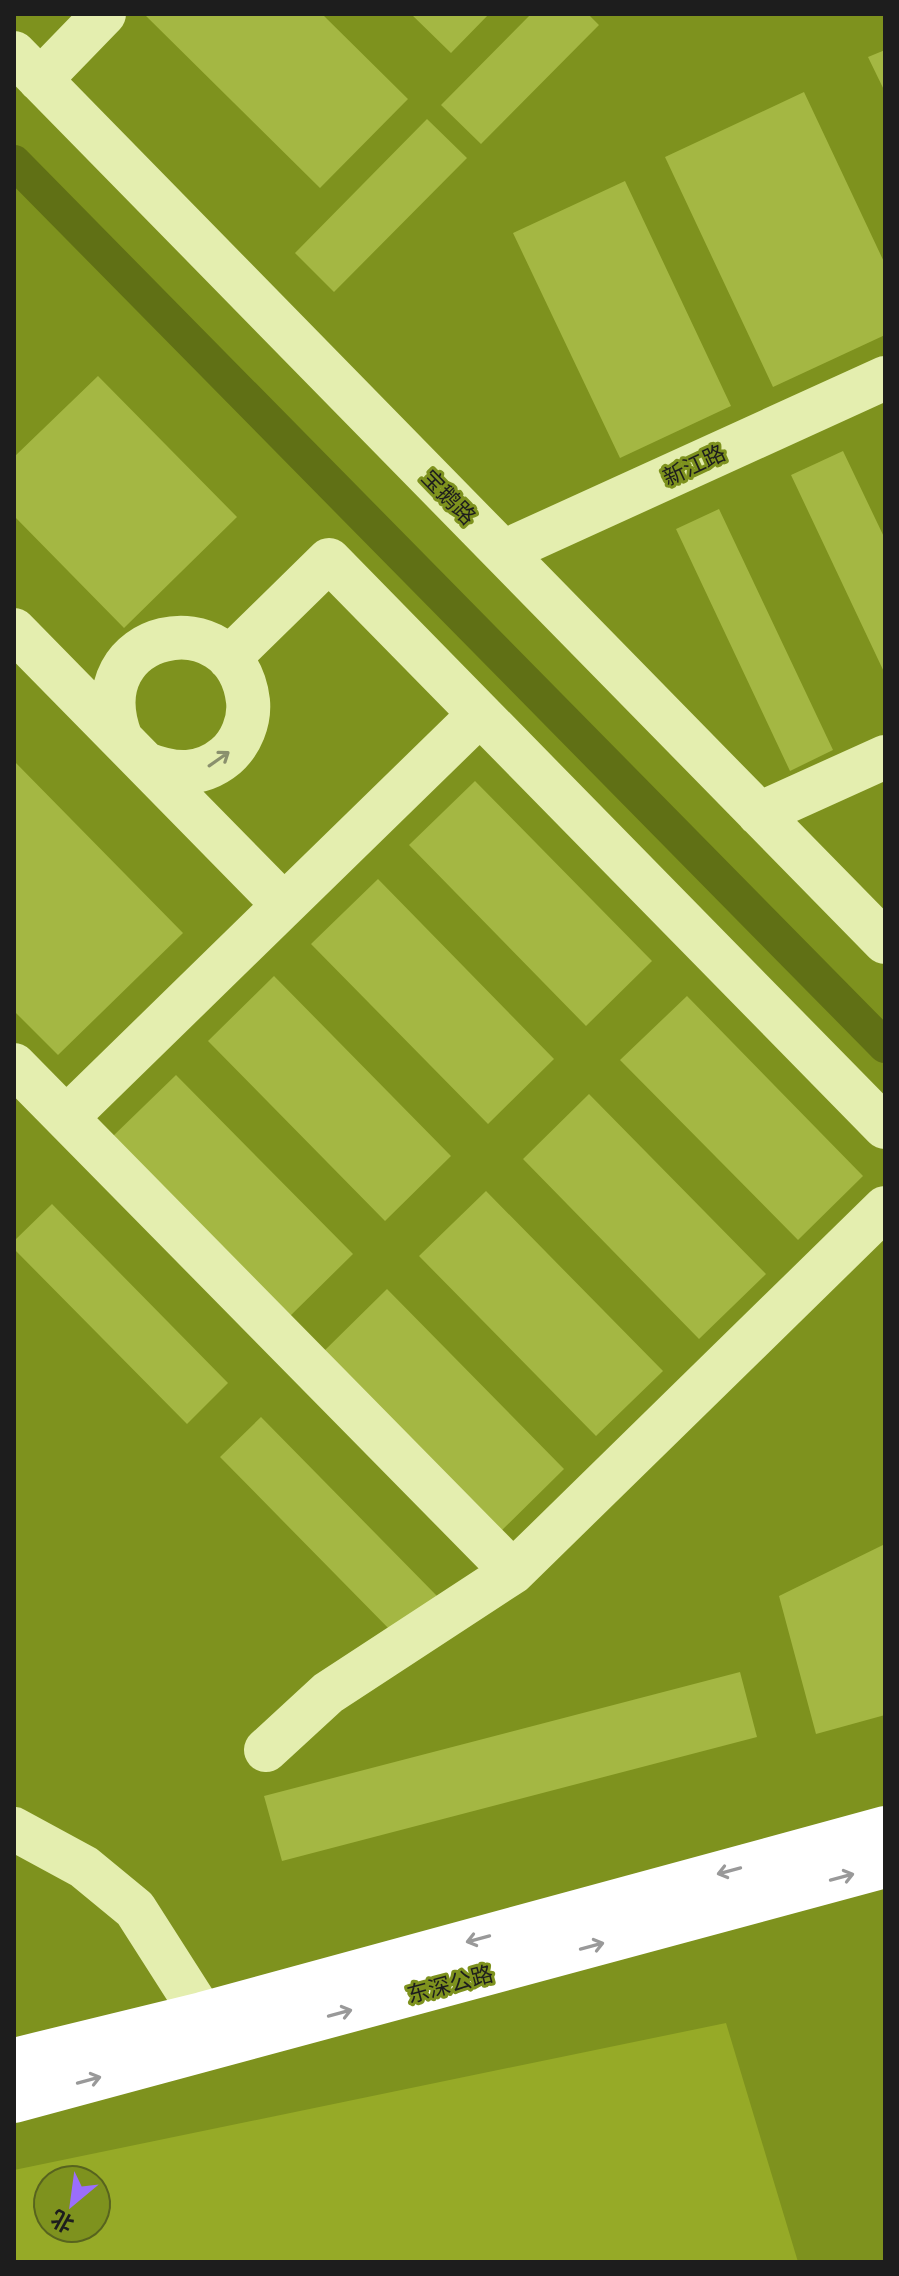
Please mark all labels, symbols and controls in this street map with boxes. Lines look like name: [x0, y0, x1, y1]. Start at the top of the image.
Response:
street label: 新江路: [659, 439, 729, 491]
street label: 宝鹅路: [417, 464, 481, 530]
one-way arrow: [207, 751, 229, 767]
one-way arrow: [716, 1864, 742, 1879]
one-way arrow: [829, 1869, 855, 1884]
one-way arrow: [465, 1932, 491, 1947]
one-way arrow: [578, 1938, 604, 1953]
street label: 东深公路: [404, 1960, 496, 2008]
one-way arrow: [327, 2005, 353, 2020]
one-way arrow: [76, 2072, 102, 2087]
north arrow: [32, 2164, 112, 2244]
text: 北: [46, 2205, 78, 2238]

